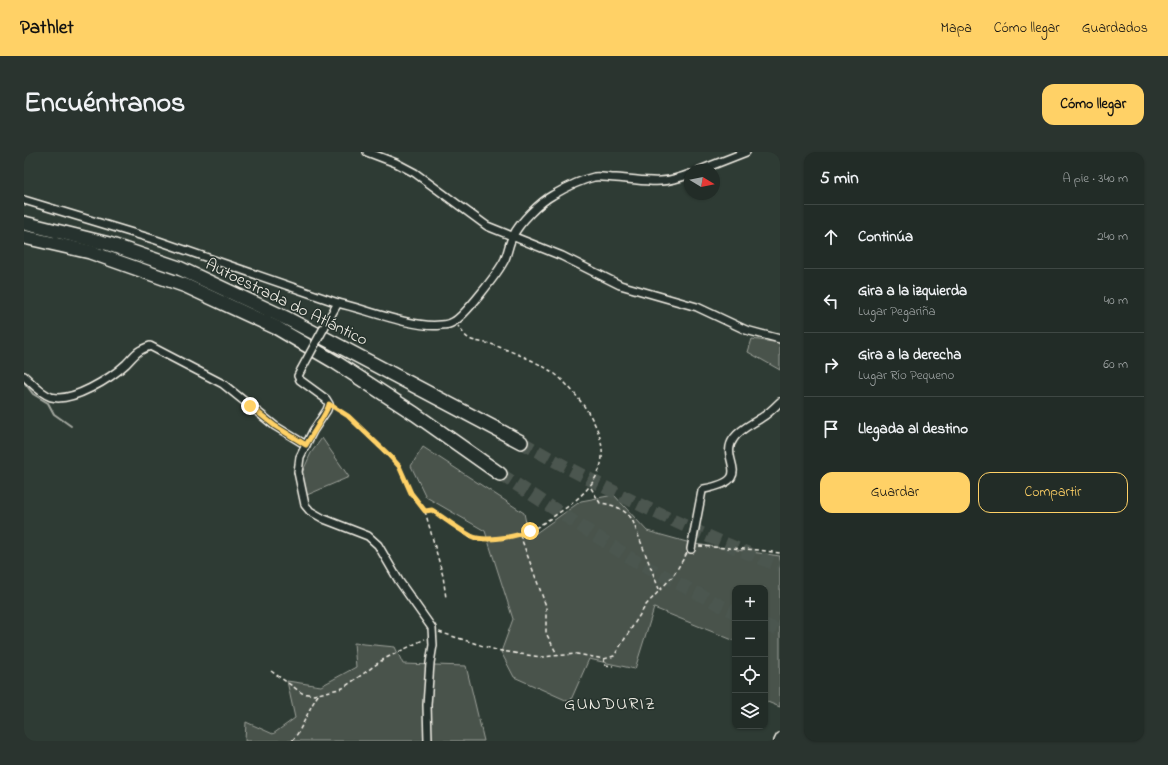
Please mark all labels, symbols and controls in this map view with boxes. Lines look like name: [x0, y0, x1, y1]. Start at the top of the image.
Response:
text: Pathlet: [20, 15, 74, 42]
text: Mapa: [941, 18, 972, 39]
text: Cómo llegar: [994, 18, 1060, 39]
text: Guardados: [1082, 18, 1148, 39]
text: Encuéntranos: [24, 84, 185, 125]
button: Cómo llegar: [1042, 84, 1144, 125]
north arrow: [684, 164, 720, 200]
text: 5 min: [820, 166, 859, 191]
text: A pie · 340 m: [1063, 169, 1128, 188]
icon: ahead: [820, 226, 842, 248]
text: Continúa: [858, 226, 913, 248]
text: 240 m: [1097, 227, 1128, 246]
street label: Autoestrada do Atlántico: [201, 252, 372, 353]
text: Gira a la izquierda: [858, 280, 967, 302]
icon: left: [820, 290, 842, 312]
text: 40 m: [1104, 291, 1128, 310]
text: Lugar Pegariña: [858, 302, 936, 321]
text: Gira a la derecha: [858, 344, 961, 366]
icon: right: [820, 354, 842, 376]
text: 60 m: [1103, 355, 1128, 374]
text: Lugar Río Pequeno: [858, 366, 954, 385]
route end: [241, 397, 259, 415]
icon: arrive: [820, 418, 842, 440]
text: Llegada al destino: [858, 418, 968, 440]
button: Guardar: [820, 472, 970, 513]
button: Compartir: [978, 472, 1128, 513]
route start: [521, 522, 539, 540]
map controls: [732, 585, 768, 729]
button: +: [732, 585, 768, 621]
button: −: [732, 621, 768, 657]
button: locate: [732, 657, 768, 693]
district label: GUNDURIZ: [564, 692, 656, 718]
button: layers: [732, 693, 768, 729]

